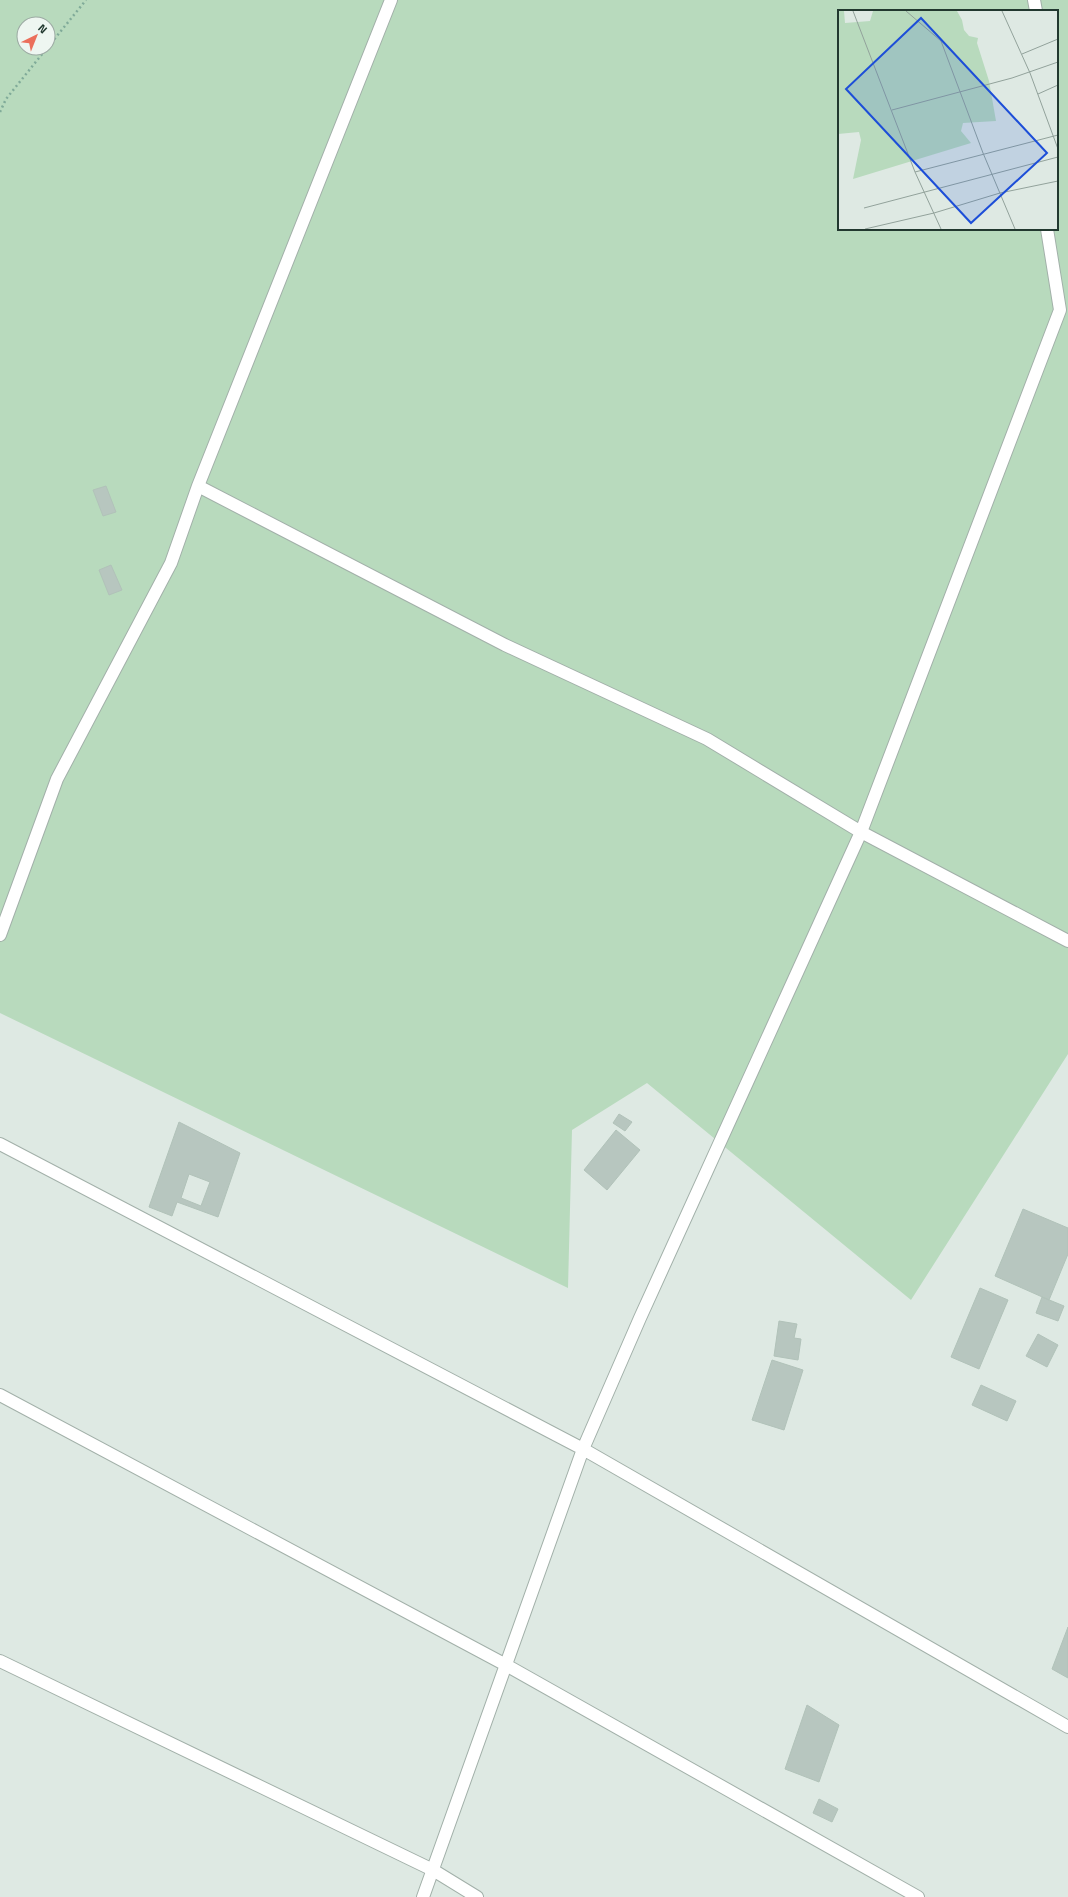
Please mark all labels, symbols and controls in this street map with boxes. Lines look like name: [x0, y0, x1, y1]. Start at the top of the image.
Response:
inset map: [838, 10, 1058, 230]
north arrow: [16, 16, 56, 56]
text: N: [35, 20, 51, 37]

